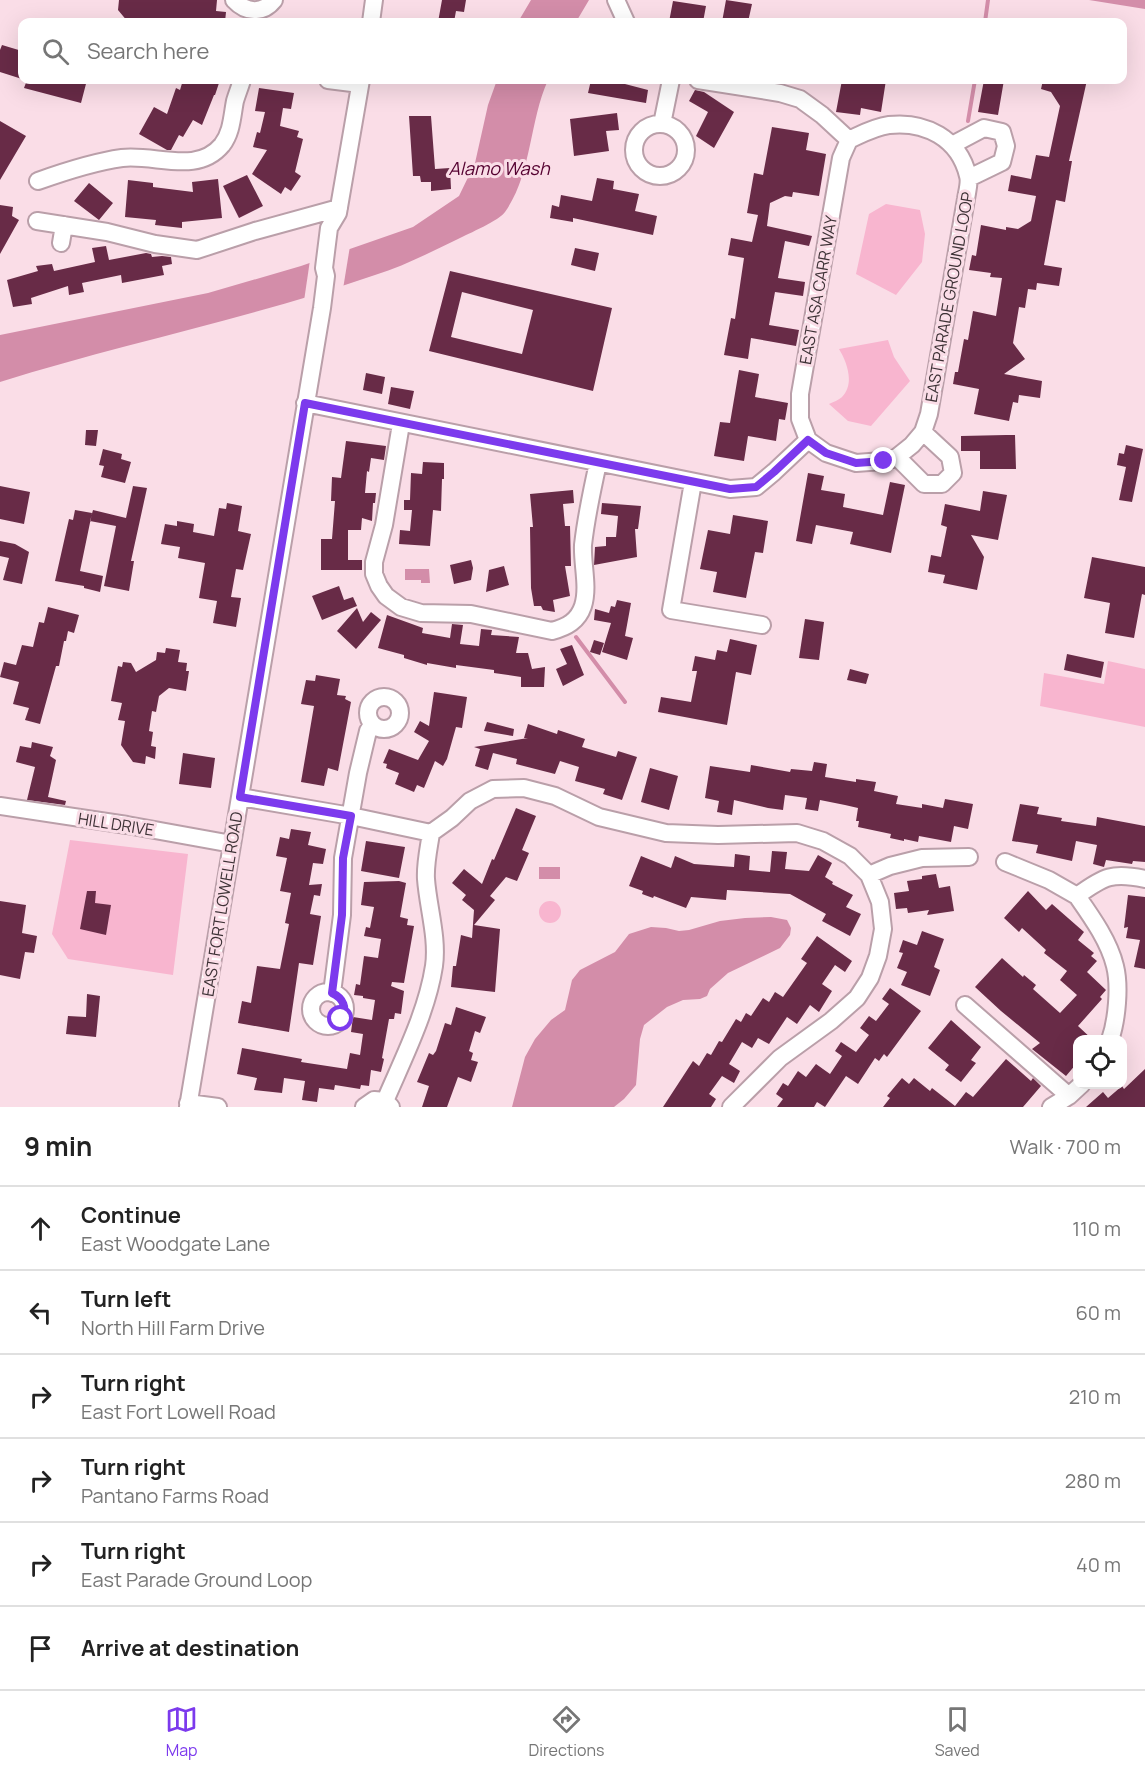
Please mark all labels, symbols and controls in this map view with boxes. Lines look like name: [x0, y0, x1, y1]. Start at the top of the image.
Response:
search box: [18, 18, 1127, 84]
icon: search: [39, 35, 72, 68]
text: Search here: [87, 36, 209, 66]
water label: Alamo Wash: [448, 156, 551, 180]
street label: EAST PARADE GROUND LOOP: [920, 190, 978, 404]
street label: EAST ASA CARR WAY: [794, 214, 842, 366]
route end: [870, 447, 896, 473]
street label: HILL DRIVE: [76, 807, 156, 841]
street label: EAST FORT LOWELL ROAD: [197, 810, 248, 998]
route start: [327, 1005, 353, 1031]
map controls: [1073, 1035, 1127, 1089]
button: locate: [1073, 1035, 1127, 1089]
text: 9 min: [24, 1128, 92, 1164]
text: Walk · 700 m: [1010, 1133, 1121, 1160]
text: Continue: [81, 1200, 181, 1230]
icon: ahead: [24, 1212, 57, 1245]
text: 110 m: [1072, 1215, 1121, 1242]
text: East Woodgate Lane: [81, 1230, 270, 1257]
text: Turn left: [81, 1284, 171, 1314]
icon: left: [24, 1296, 57, 1329]
text: 60 m: [1075, 1299, 1121, 1326]
text: North Hill Farm Drive: [81, 1314, 265, 1341]
text: Turn right: [81, 1368, 186, 1398]
icon: right: [24, 1380, 57, 1413]
text: 210 m: [1069, 1383, 1121, 1410]
text: East Fort Lowell Road: [81, 1398, 276, 1425]
text: Turn right: [81, 1452, 186, 1482]
icon: right: [24, 1464, 57, 1497]
text: 280 m: [1065, 1467, 1121, 1494]
text: Pantano Farms Road: [81, 1482, 269, 1509]
text: Turn right: [81, 1536, 186, 1566]
icon: right: [24, 1548, 57, 1581]
text: 40 m: [1076, 1551, 1121, 1578]
text: East Parade Ground Loop: [81, 1566, 312, 1593]
icon: arrive: [24, 1632, 57, 1665]
text: Arrive at destination: [81, 1633, 299, 1663]
tab: Map: [165, 1703, 198, 1761]
tab: Directions: [529, 1703, 604, 1761]
tab: Saved: [935, 1703, 980, 1761]

